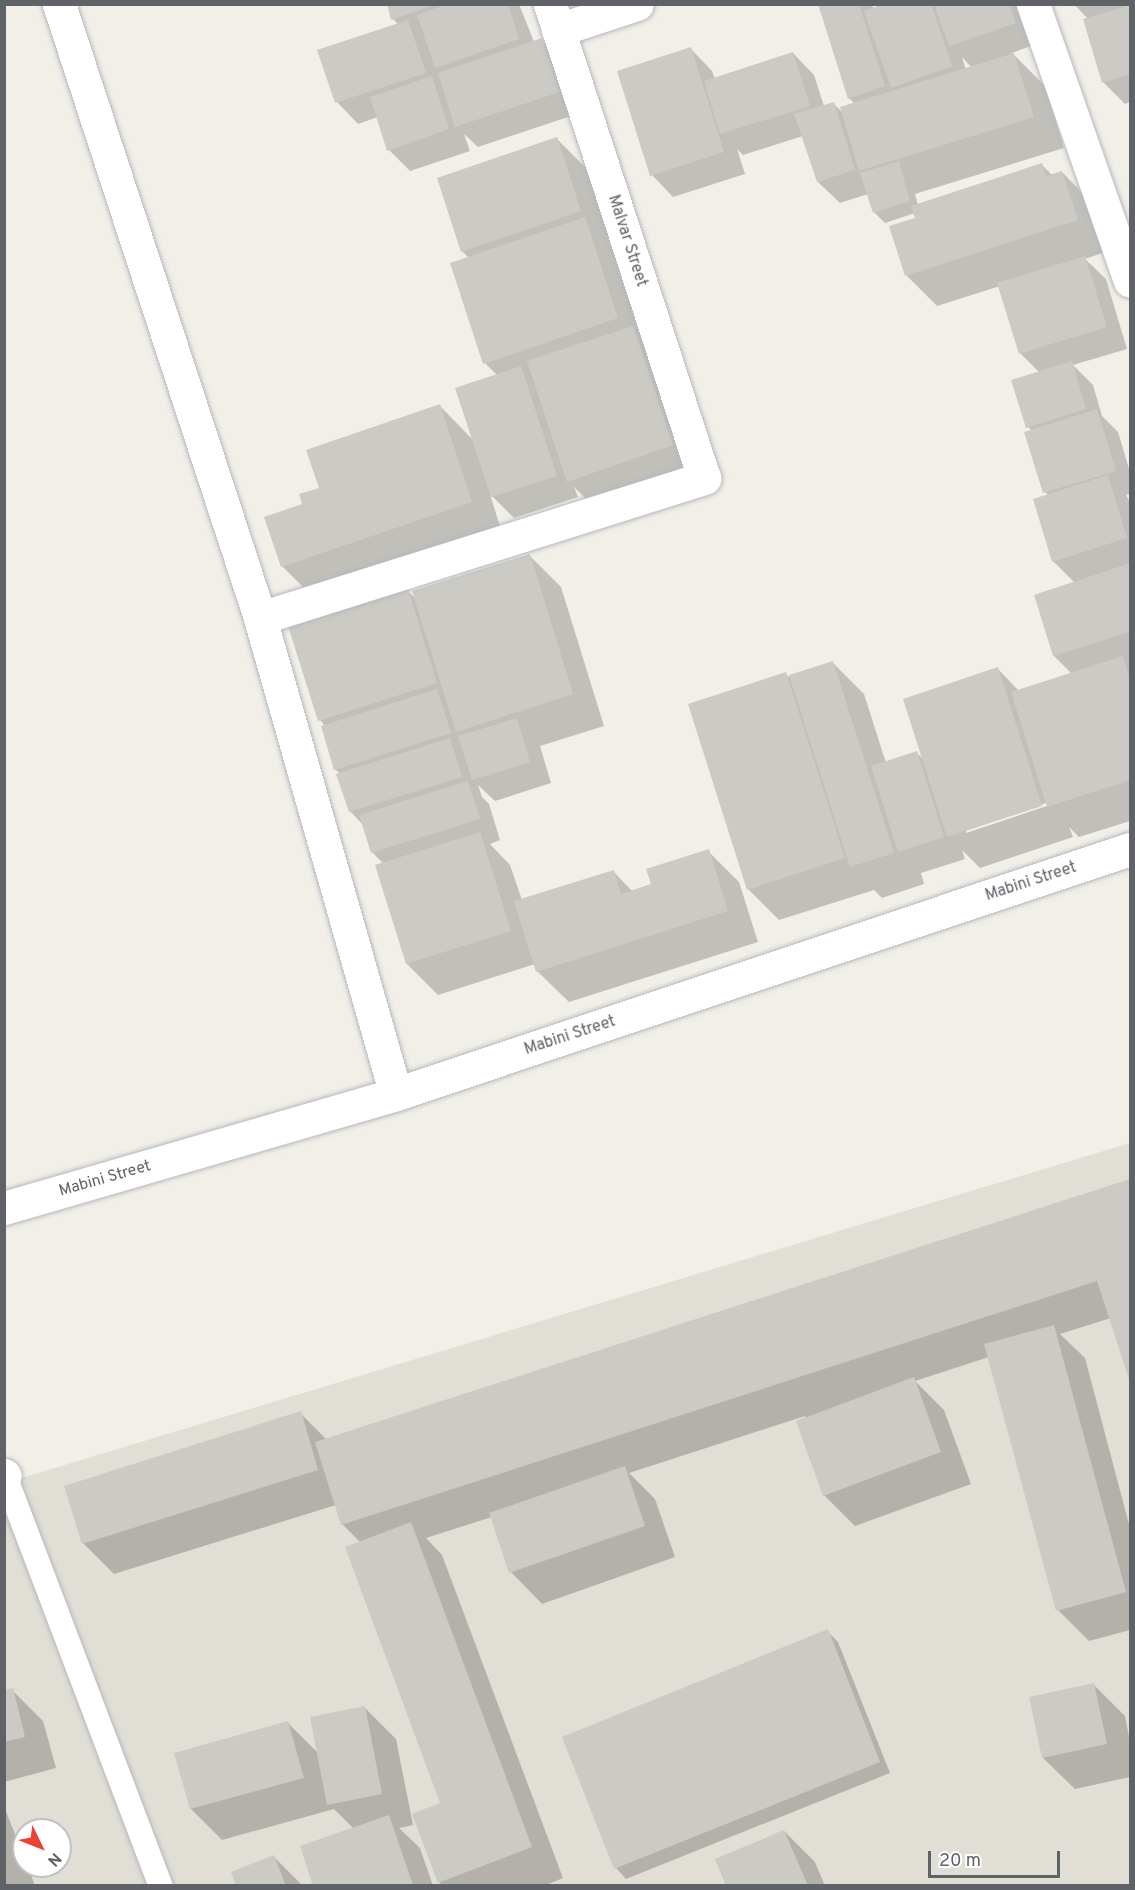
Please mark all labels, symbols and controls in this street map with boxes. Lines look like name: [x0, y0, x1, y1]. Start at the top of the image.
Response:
street label: Malvar Street: [603, 193, 651, 289]
street label: Mabini Street: [983, 858, 1079, 906]
street label: Mabini Street: [522, 1012, 618, 1060]
street label: Mabini Street: [57, 1157, 153, 1201]
north arrow: [12, 1818, 72, 1878]
scale bar: [931, 1839, 1063, 1877]
text: N: [42, 1848, 65, 1870]
text: 20 m: [939, 1850, 981, 1873]

